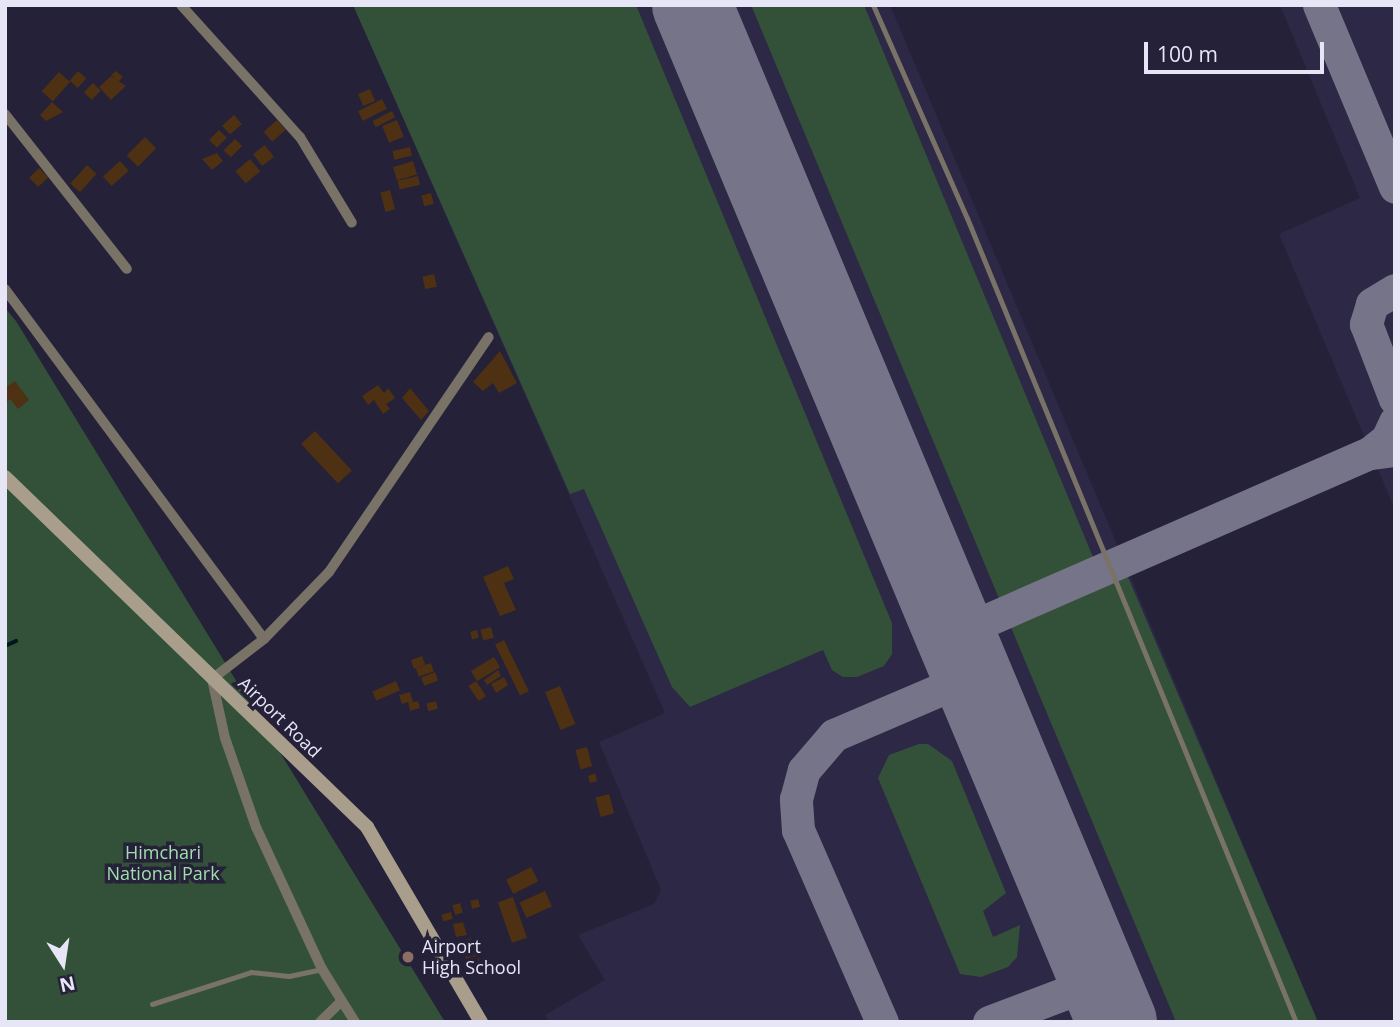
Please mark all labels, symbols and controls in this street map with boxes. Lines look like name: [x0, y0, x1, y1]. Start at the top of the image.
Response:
scale bar: [1148, 28, 1328, 72]
text: 100 m: [1157, 40, 1218, 68]
street label: Airport Road: [234, 672, 326, 762]
park label: Himchari National Park: [106, 842, 220, 884]
north arrow: [28, 929, 98, 999]
place label: Airport High School: [422, 936, 521, 978]
marker: Airport High School: [400, 949, 416, 965]
text: N: [57, 970, 78, 999]

